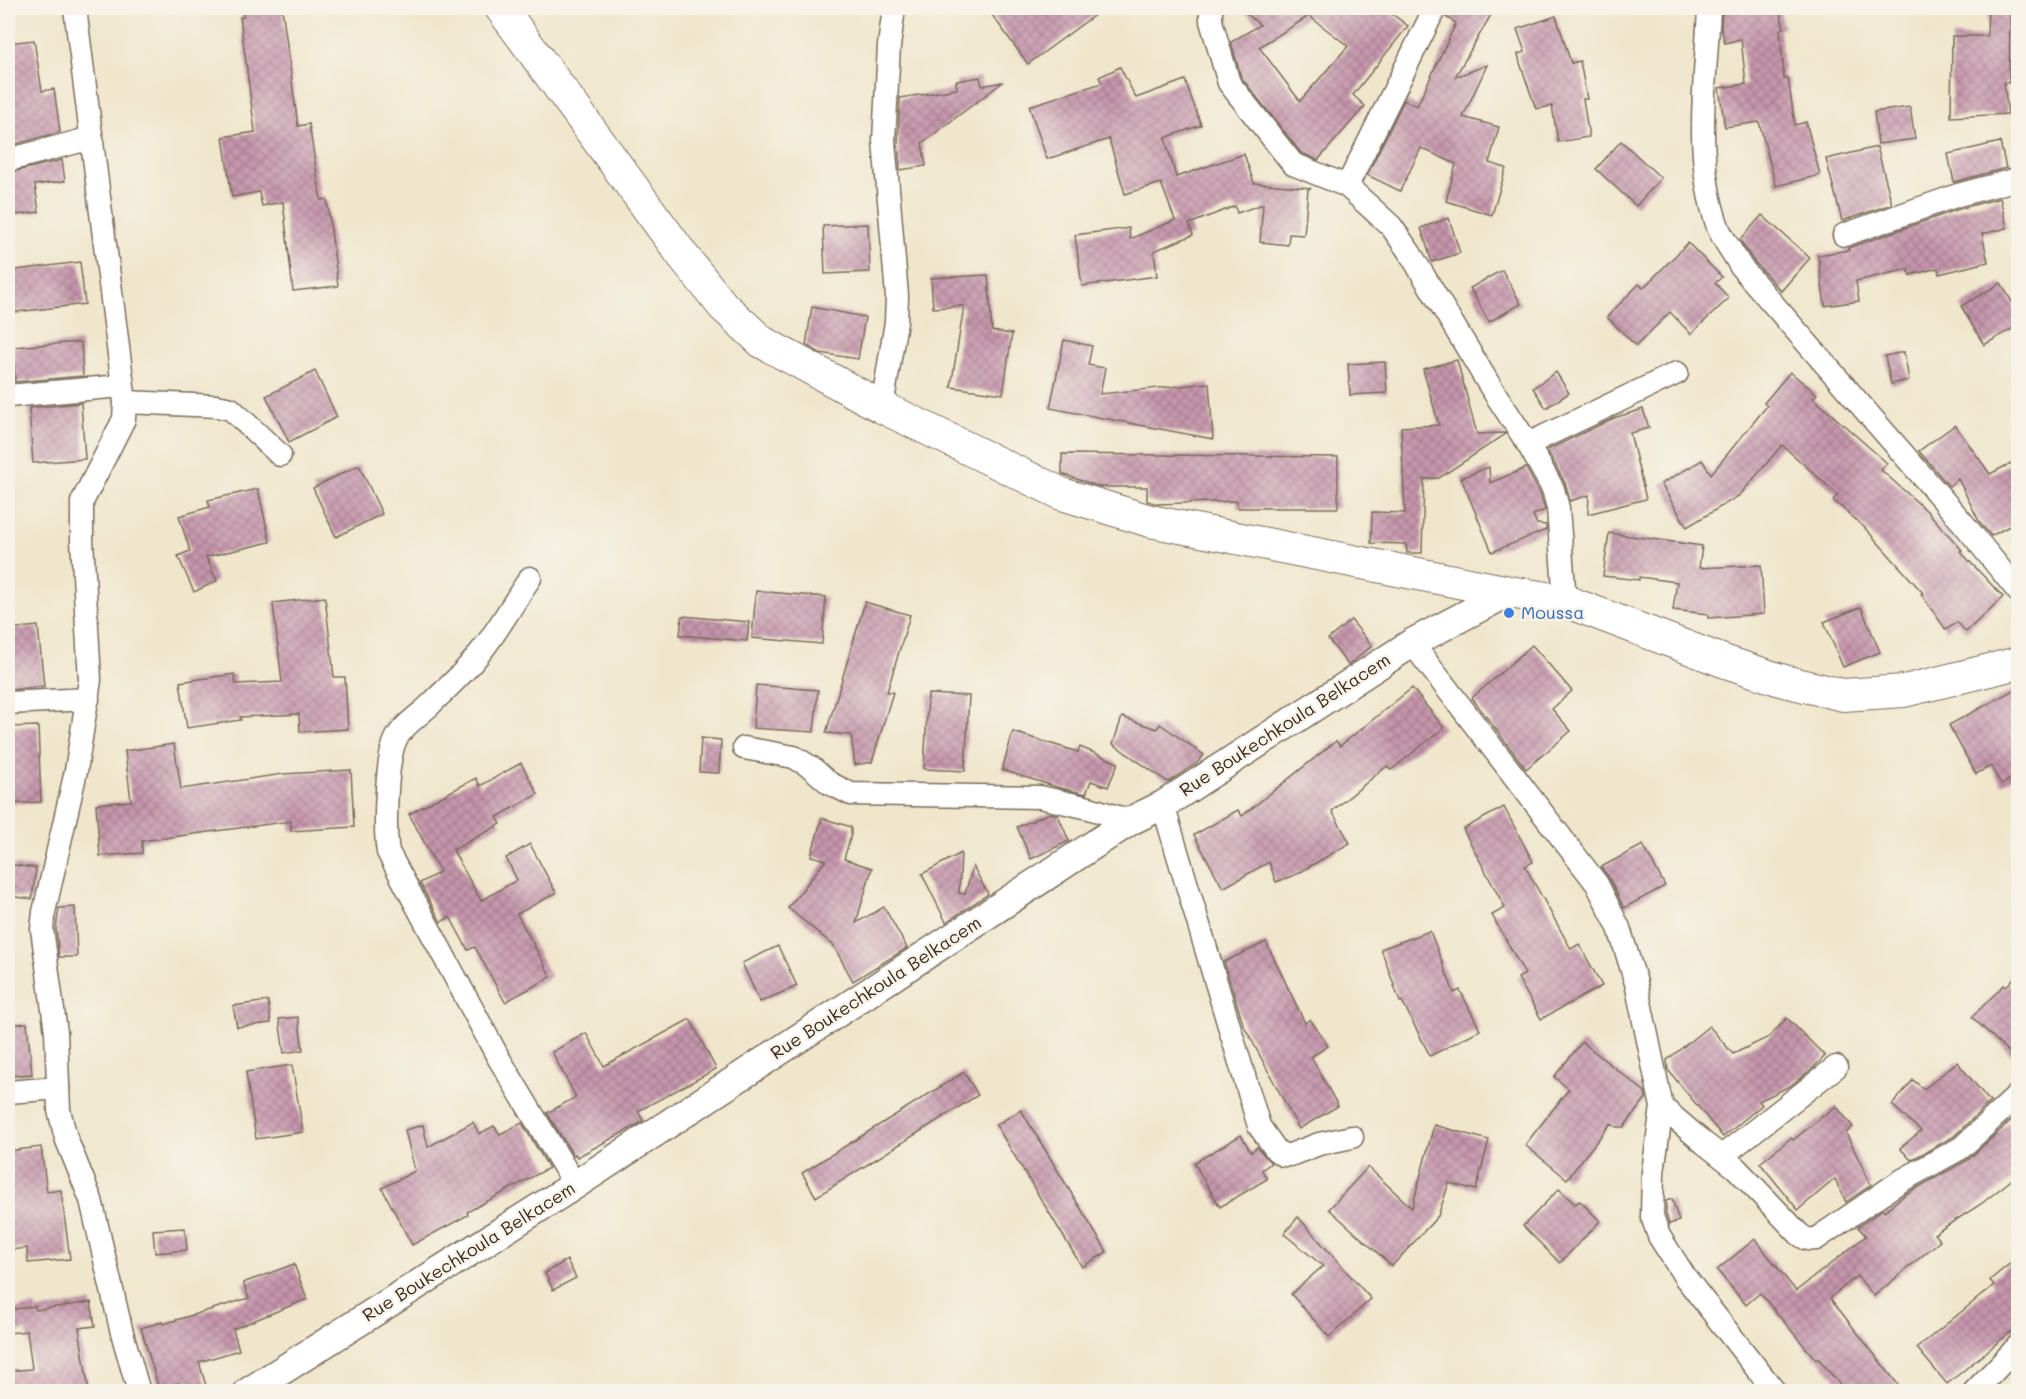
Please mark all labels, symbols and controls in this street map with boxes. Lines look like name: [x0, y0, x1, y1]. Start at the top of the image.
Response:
place label: Moussa: [1521, 600, 1585, 624]
marker: Moussa: [1502, 606, 1516, 620]
street label: Rue Boukechkoula Belkacem: [1174, 647, 1394, 801]
street label: Rue Boukechkoula Belkacem: [765, 910, 985, 1064]
street label: Rue Boukechkoula Belkacem: [358, 1176, 579, 1327]

